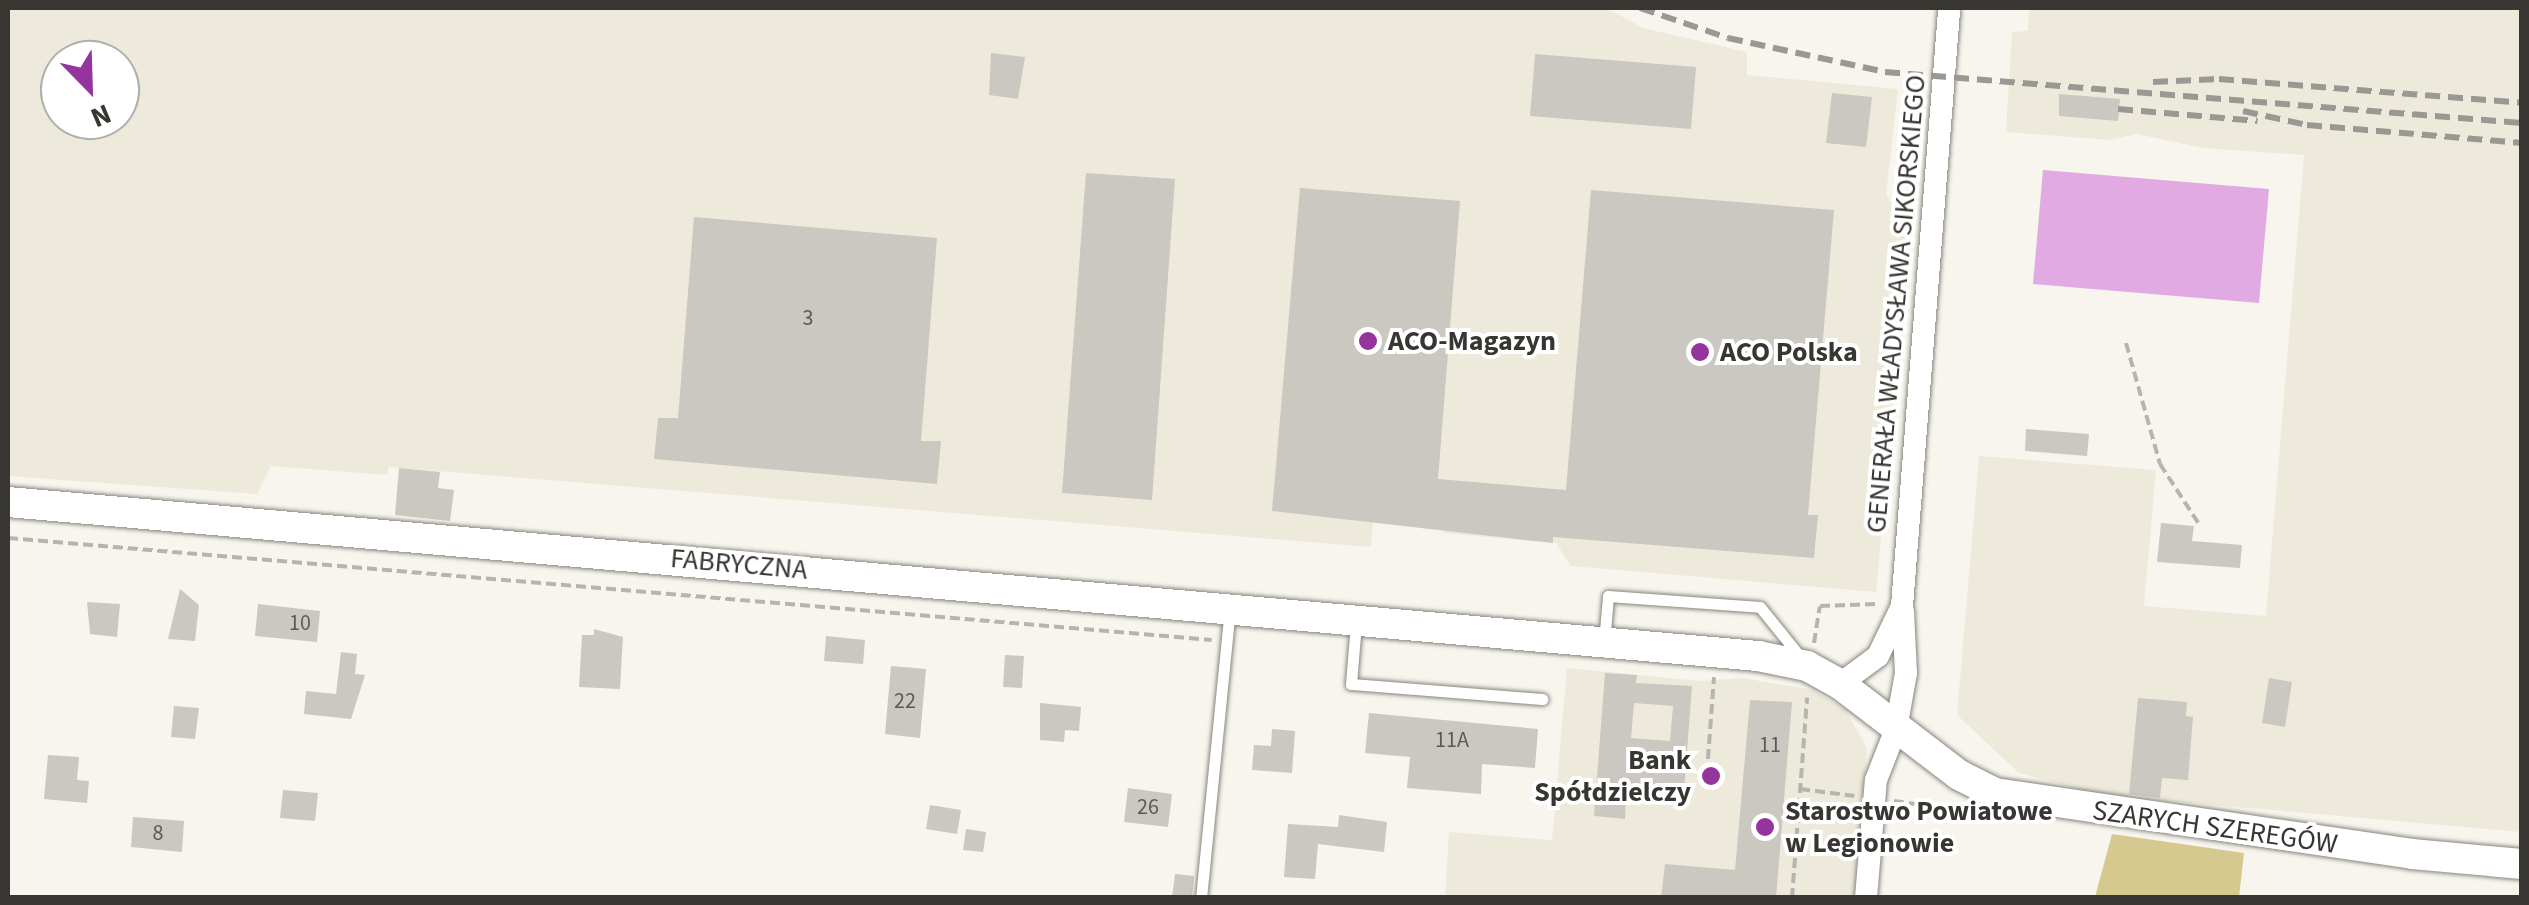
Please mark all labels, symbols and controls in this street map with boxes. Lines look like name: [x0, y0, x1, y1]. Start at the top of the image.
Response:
north arrow: [40, 40, 140, 140]
street label: GENERAŁA WŁADYSŁAWA SIKORSKIEGO: [1859, 74, 1933, 534]
text: N: [85, 94, 117, 138]
house number: 3: [803, 306, 813, 332]
place label: ACO-Magazyn: [1388, 324, 1556, 358]
marker: ACO-Magazyn: [1357, 330, 1379, 352]
place label: ACO Polska: [1720, 335, 1858, 369]
marker: ACO Polska: [1689, 341, 1711, 363]
street label: FABRYCZNA: [669, 541, 809, 587]
house number: 10: [289, 611, 311, 637]
house number: 22: [894, 689, 916, 715]
house number: 11A: [1435, 728, 1469, 754]
house number: 11: [1759, 733, 1781, 759]
place label: Bank Spółdzielczy: [1534, 743, 1691, 809]
marker: Bank Spółdzielczy: [1700, 765, 1722, 787]
street label: SZARYCH SZEREGÓW: [2090, 793, 2340, 861]
place label: Starostwo Powiatowe w Legionowie: [1785, 794, 2053, 860]
house number: 26: [1137, 795, 1159, 821]
marker: Starostwo Powiatowe w Legionowie: [1754, 816, 1776, 838]
house number: 8: [153, 821, 163, 847]

